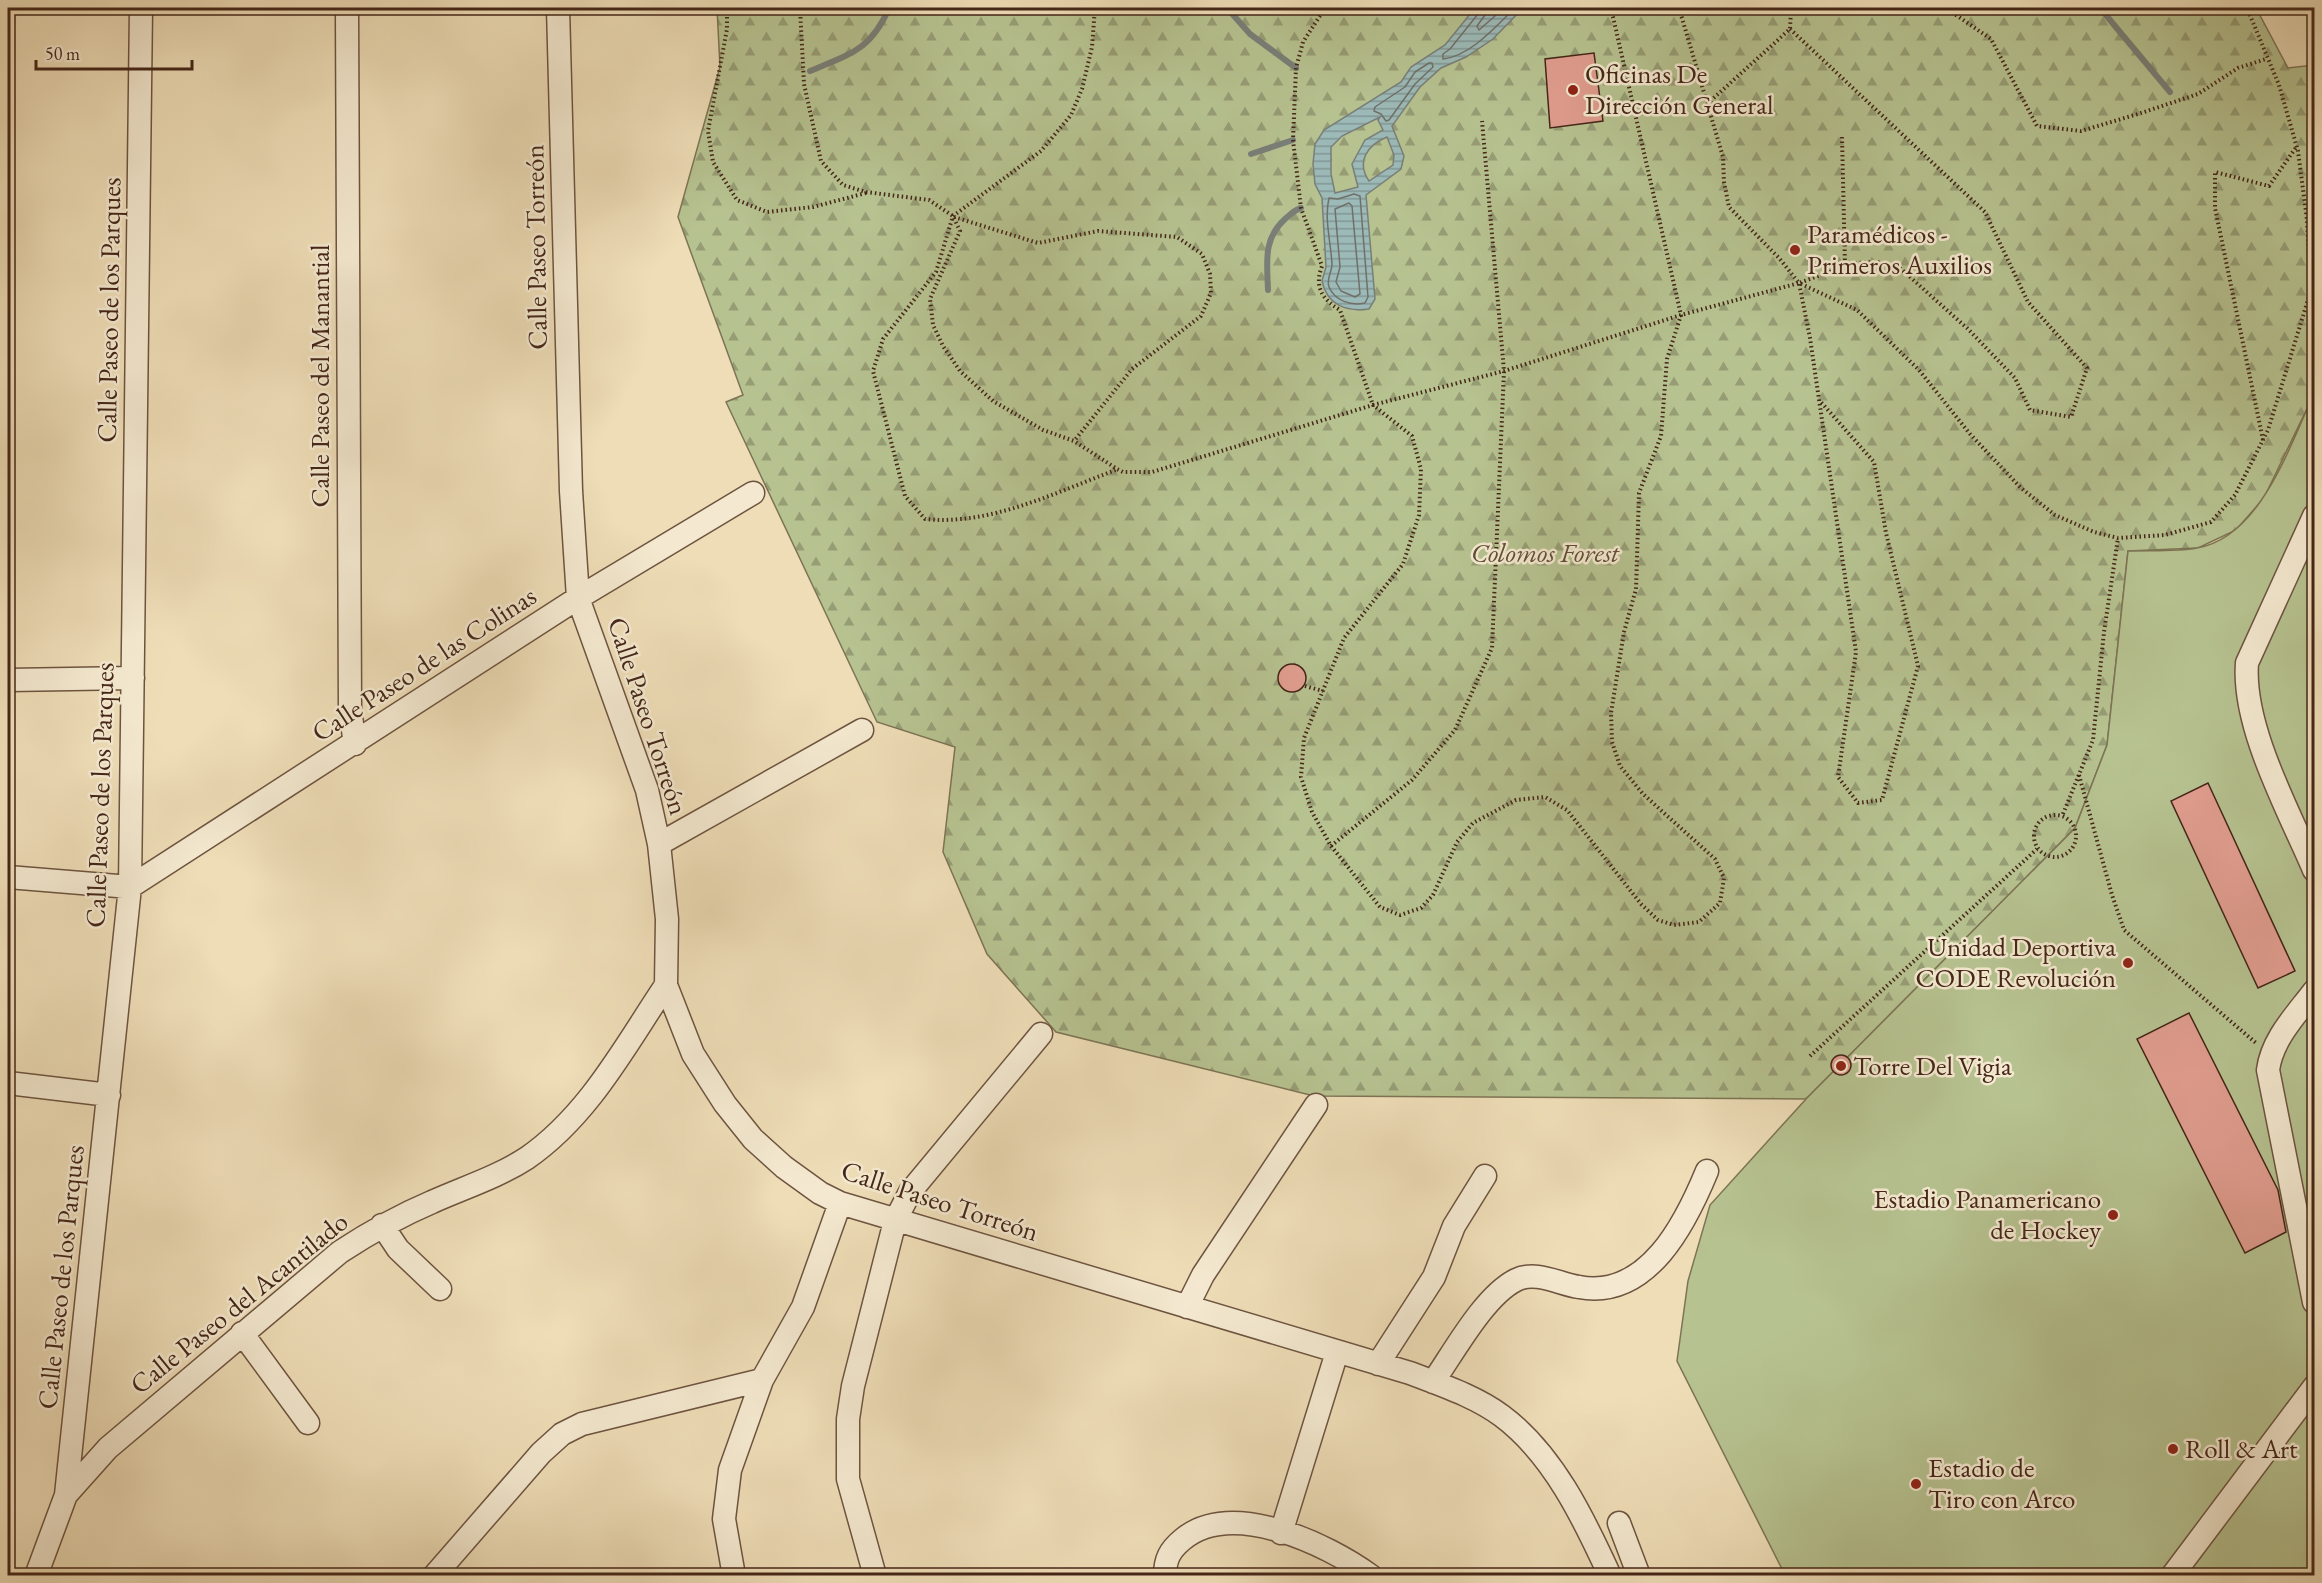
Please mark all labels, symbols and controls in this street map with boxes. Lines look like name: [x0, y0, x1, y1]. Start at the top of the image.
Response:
scale bar: [36, 33, 192, 71]
text: 50 m: [45, 42, 80, 65]
place label: Oficinas De Dirección General: [1585, 56, 1774, 122]
marker: Oficinas De Dirección General: [1566, 83, 1580, 97]
street label: Calle Paseo Torreón: [516, 144, 555, 350]
street label: Calle Paseo de los Parques: [89, 177, 128, 443]
place label: Paramédicos - Primeros Auxilios: [1807, 216, 1992, 282]
marker: Paramédicos - Primeros Auxilios: [1788, 243, 1802, 257]
street label: Calle Paseo del Manantial: [302, 244, 337, 508]
park label: Colomos Forest: [1471, 535, 1620, 570]
street label: Calle Paseo de las Colinas: [305, 578, 543, 749]
street label: Calle Paseo Torreón: [600, 613, 697, 819]
street label: Calle Paseo de los Parques: [77, 662, 122, 928]
place label: Unidad Deportiva CODE Revolución: [1915, 929, 2116, 995]
marker: Unidad Deportiva CODE Revolución: [2121, 956, 2135, 970]
place label: Torre Del Vigia: [1853, 1048, 2012, 1083]
marker: Torre Del Vigia: [1834, 1059, 1848, 1073]
street label: Calle Paseo de los Parques: [29, 1143, 92, 1411]
street label: Calle Paseo Torreón: [837, 1152, 1043, 1249]
place label: Estadio Panamericano de Hockey: [1873, 1181, 2101, 1247]
street label: Calle Paseo del Acantilado: [123, 1204, 355, 1401]
marker: Estadio Panamericano de Hockey: [2106, 1208, 2120, 1222]
place label: Roll & Art: [2185, 1431, 2298, 1466]
marker: Roll & Art: [2166, 1442, 2180, 1456]
place label: Estadio de Tiro con Arco: [1928, 1450, 2075, 1516]
marker: Estadio de Tiro con Arco: [1909, 1477, 1923, 1491]

